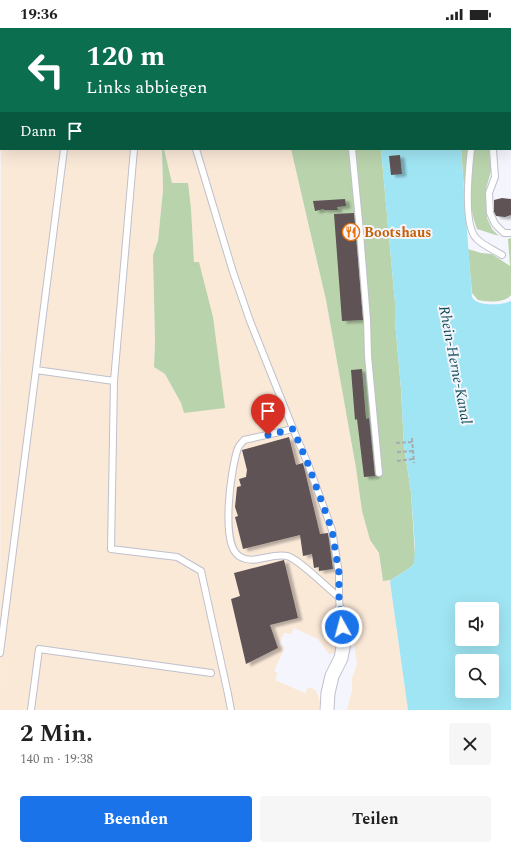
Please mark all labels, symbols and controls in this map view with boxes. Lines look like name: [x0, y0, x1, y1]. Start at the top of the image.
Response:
text: 19:36: [20, 3, 58, 26]
text: 120 m: [86, 35, 165, 78]
icon: left: [20, 44, 72, 96]
text: Links abbiegen: [86, 74, 207, 101]
text: Dann: [20, 120, 56, 143]
icon: arrive: [64, 120, 86, 142]
restaurant icon: Bootshaus: [341, 222, 361, 242]
place label: Bootshaus: [364, 222, 431, 243]
water label: Rhein-Herne-Kanal: [432, 304, 478, 426]
pin: [251, 394, 285, 435]
icon: arrive: [257, 400, 279, 422]
map controls: [455, 602, 499, 698]
button: sound: [455, 602, 499, 646]
position arrow: [321, 606, 363, 648]
button: search: [455, 654, 499, 698]
text: 2 Min.: [20, 716, 93, 752]
button: close: [449, 723, 491, 765]
text: 140 m · 19:38: [20, 749, 93, 769]
button: Beenden: [20, 796, 252, 842]
button: Teilen: [260, 796, 491, 842]

